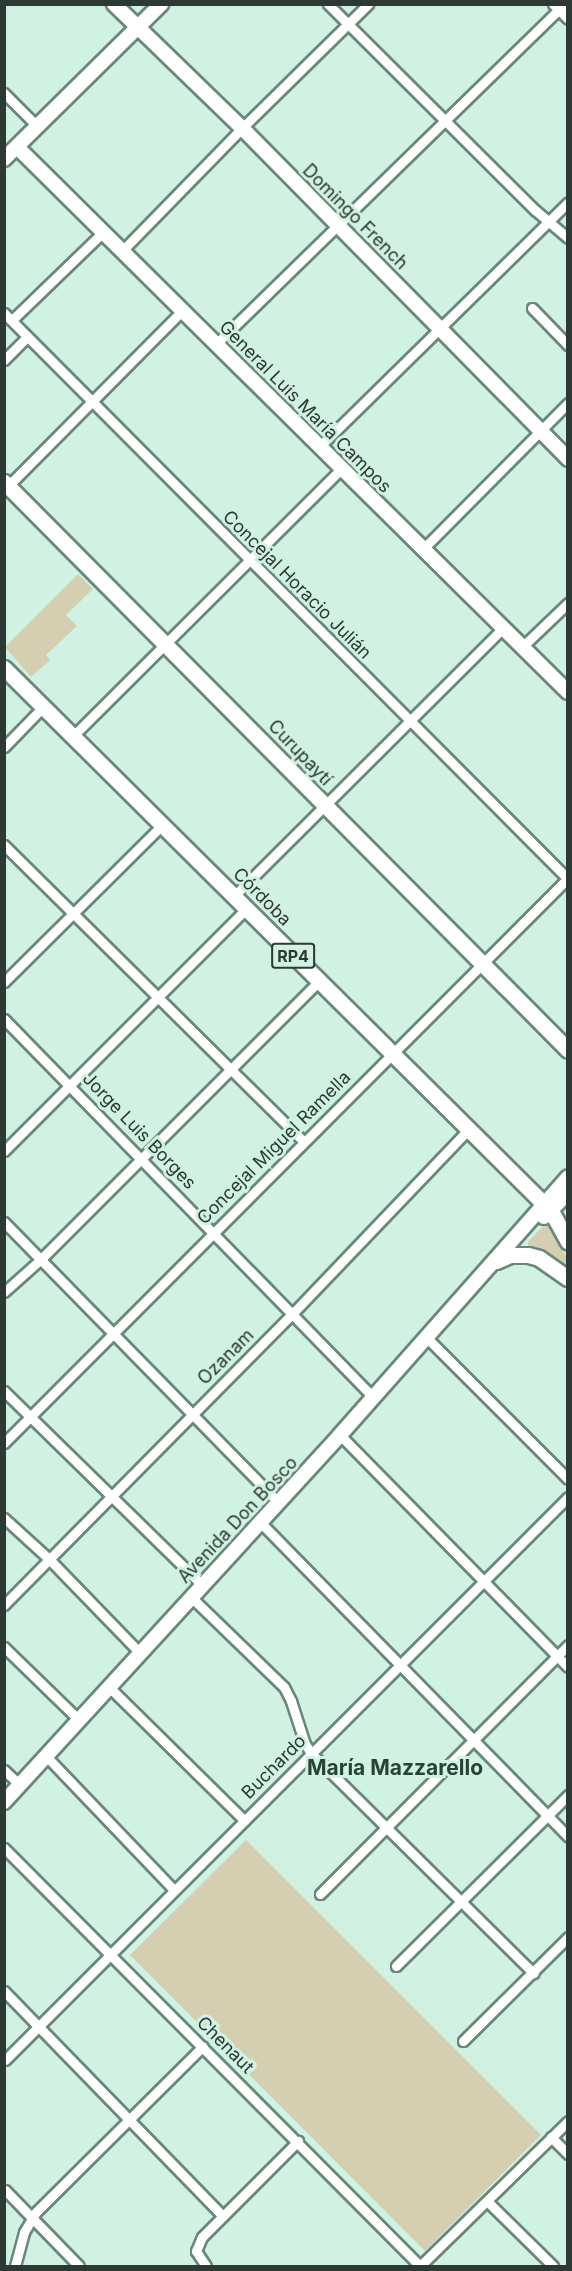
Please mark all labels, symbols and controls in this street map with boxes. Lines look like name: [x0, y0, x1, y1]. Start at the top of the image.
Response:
street label: Domingo French: [298, 160, 412, 274]
street label: General Luis María Campos: [214, 316, 396, 498]
street label: Concejal Horacio Julián: [218, 506, 376, 664]
street label: Curupaytí: [263, 716, 337, 790]
street label: Córdoba: [228, 863, 296, 931]
road number: RP4: [270, 943, 316, 969]
street label: Concejal Miguel Ramella: [193, 1067, 355, 1229]
street label: Jorge Luis Borges: [78, 1068, 200, 1194]
street label: Ozanam: [194, 1325, 258, 1389]
street label: Avenida Don Bosco: [174, 1452, 302, 1588]
street label: Buchardo: [237, 1730, 311, 1804]
district label: María Mazzarello: [307, 1755, 483, 1781]
street label: Chenaut: [192, 2012, 258, 2078]

